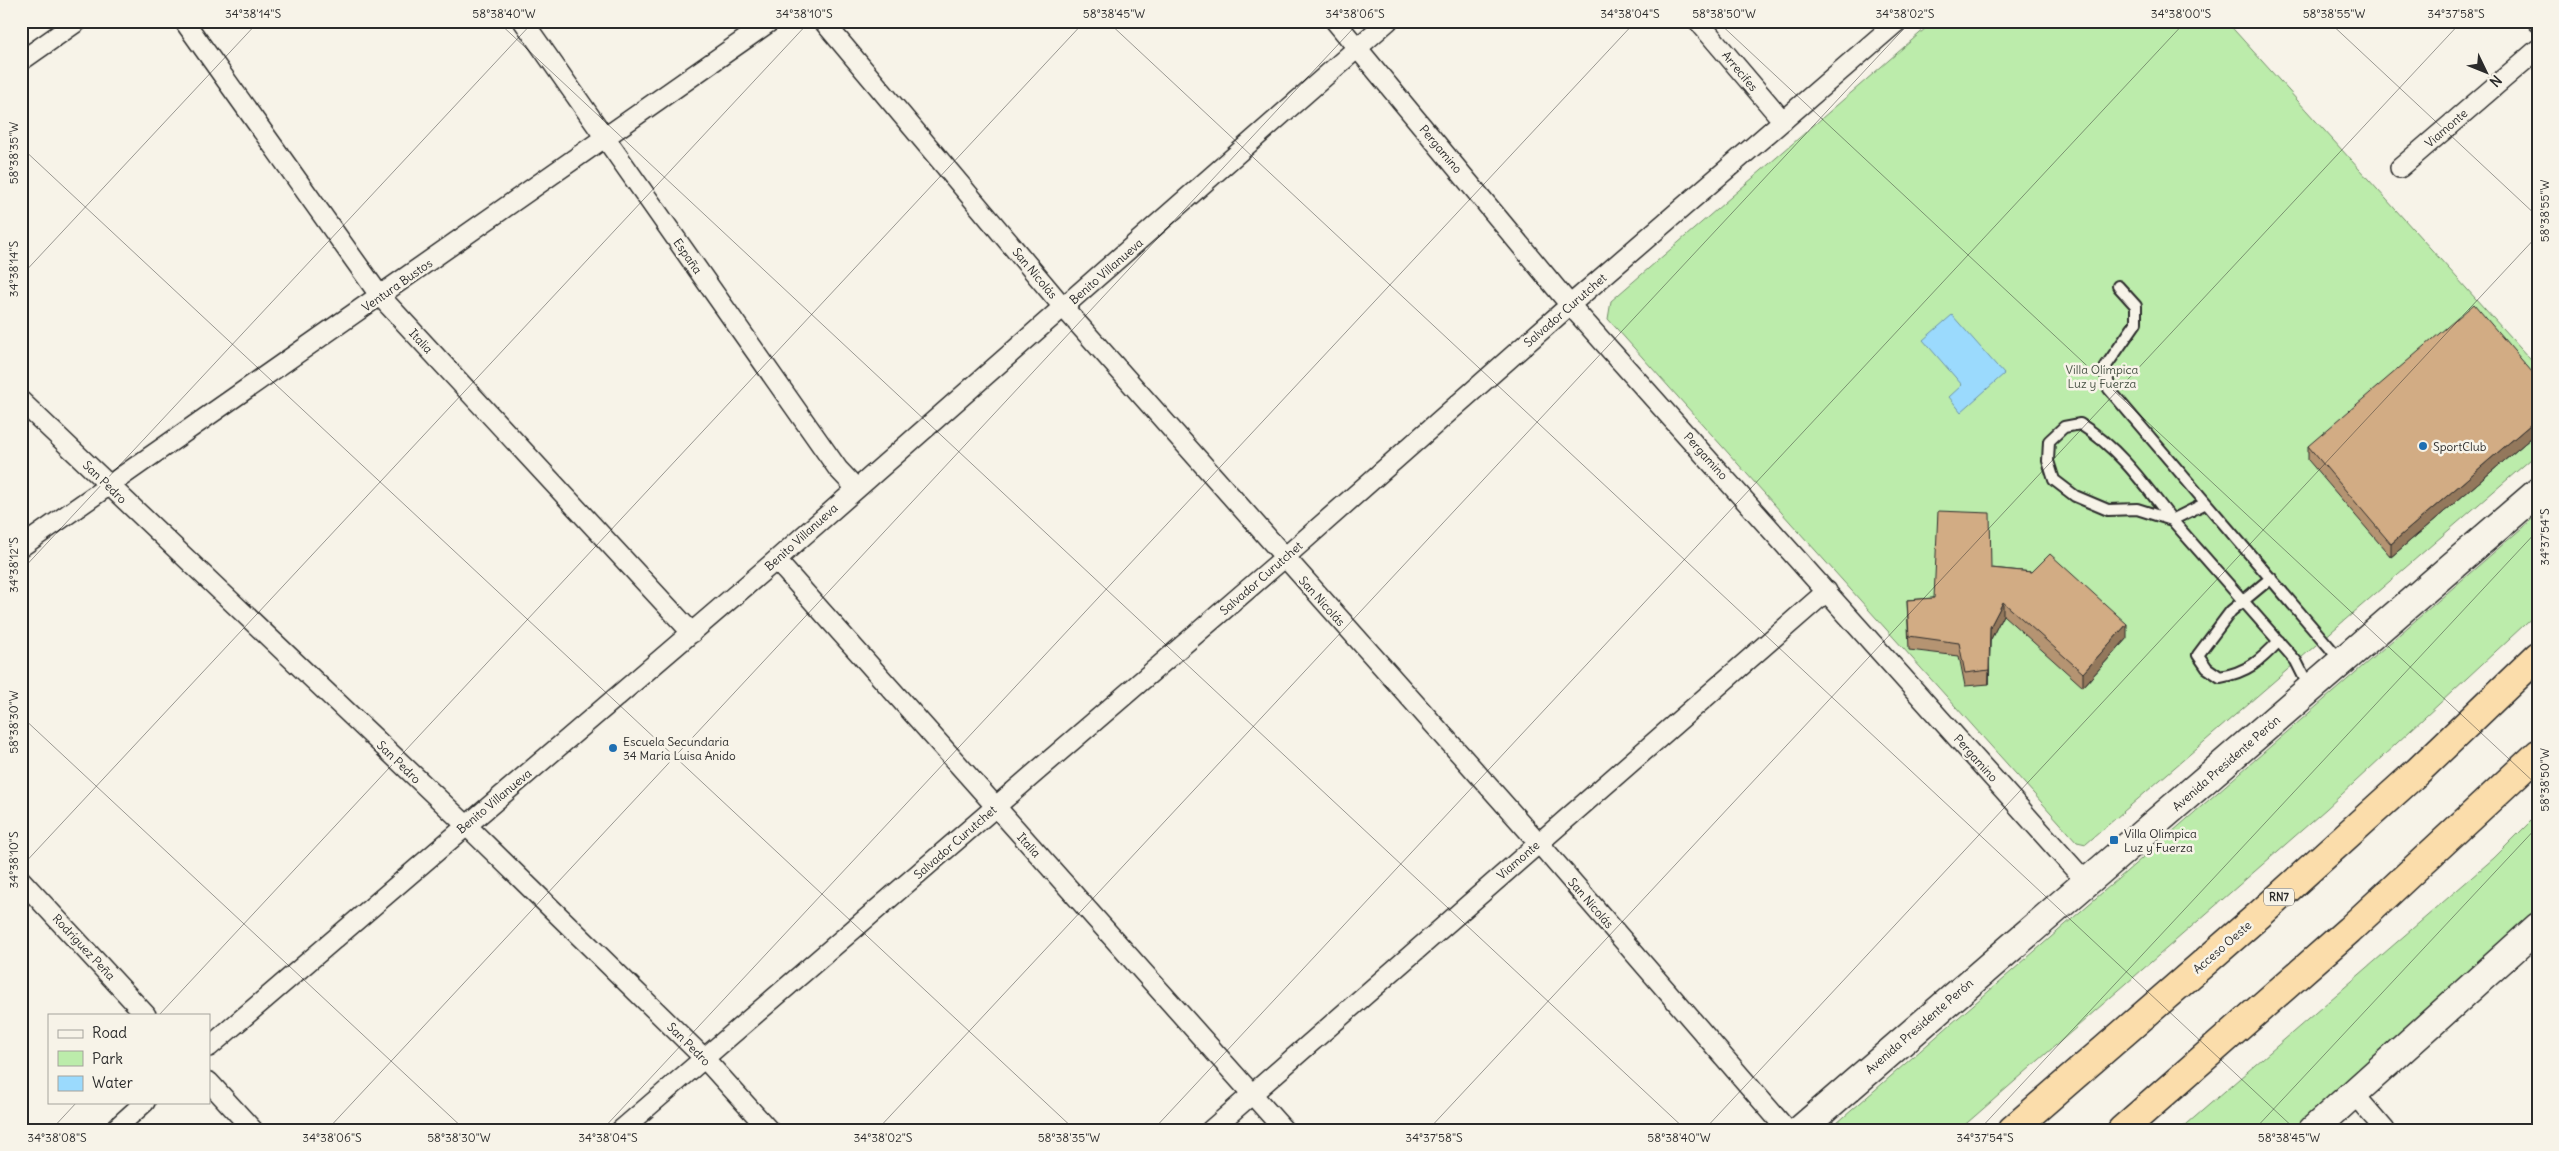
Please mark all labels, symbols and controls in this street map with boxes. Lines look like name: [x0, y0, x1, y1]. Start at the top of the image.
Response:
text: 34°38'14"S: [225, 6, 281, 21]
text: 58°38'40"W: [472, 6, 536, 21]
text: 34°38'10"S: [775, 6, 833, 21]
text: 58°38'45"W: [1083, 6, 1145, 21]
text: 34°38'06"S: [1325, 6, 1385, 21]
text: 34°38'04"S: [1600, 6, 1660, 21]
text: 58°38'50"W: [1692, 6, 1756, 21]
text: 34°38'02"S: [1875, 6, 1935, 21]
text: 34°38'00"S: [2151, 6, 2211, 21]
text: 58°38'55"W: [2303, 6, 2365, 21]
text: 34°37'58"S: [2427, 6, 2485, 21]
street label: Arrecifes: [1719, 48, 1761, 94]
north arrow: [2462, 48, 2512, 98]
text: N: [2486, 71, 2505, 91]
street label: Viamonte: [2422, 105, 2470, 151]
text: 58°38'35"W: [6, 122, 21, 184]
street label: Pergamino: [1416, 122, 1466, 176]
text: 58°38'55"W: [2537, 180, 2552, 242]
street label: España: [670, 235, 706, 277]
street label: Benito Villanueva: [1066, 235, 1146, 307]
text: 34°38'14"S: [6, 241, 21, 297]
street label: San Nicolás: [1009, 244, 1061, 302]
street label: Ventura Bustos: [359, 255, 435, 315]
street label: Salvador Curutchet: [1521, 270, 1609, 350]
street label: Italia: [406, 326, 436, 356]
park label: Villa Olímpica Luz y Fuerza: [2066, 362, 2139, 391]
street label: Pergamino: [1681, 429, 1731, 483]
place label: SportClub: [2433, 439, 2487, 454]
marker: SportClub: [2417, 440, 2429, 452]
street label: San Pedro: [80, 457, 130, 507]
street label: Benito Villanueva: [761, 500, 841, 574]
text: 34°37'54"S: [2537, 508, 2552, 566]
text: 34°38'12"S: [6, 537, 21, 593]
street label: Salvador Curutchet: [1217, 538, 1305, 618]
street label: San Nicolás: [1296, 573, 1348, 629]
text: 58°38'30"W: [6, 690, 21, 754]
street label: Avenida Presidente Perón: [2169, 712, 2283, 814]
street label: Pergamino: [1951, 731, 2001, 785]
place label: Escuela Secundaria 34 María Luisa Anido: [623, 734, 736, 763]
street label: San Pedro: [374, 737, 424, 787]
marker: Escuela Secundaria 34 María Luisa Anido: [607, 742, 619, 754]
text: 58°38'50"W: [2537, 748, 2552, 812]
street label: Benito Villanueva: [454, 765, 535, 837]
street label: Salvador Curutchet: [911, 802, 999, 882]
place label: Villa Olimpica Luz y Fuerza: [2124, 826, 2197, 855]
street label: Italia: [1014, 830, 1044, 861]
text: 34°38'10"S: [6, 831, 21, 889]
marker: Villa Olimpica Luz y Fuerza: [2108, 834, 2120, 846]
street label: Viamonte: [1494, 837, 1542, 883]
street label: San Nicolás: [1565, 875, 1617, 931]
road number: RN7: [2264, 889, 2294, 906]
street label: Rodríguez Peña: [50, 911, 118, 983]
street label: Acceso Oeste: [2190, 917, 2254, 977]
street label: Avenida Presidente Perón: [1862, 975, 1976, 1077]
legend: [48, 1014, 210, 1104]
street label: San Pedro: [664, 1019, 714, 1069]
text: Road: [92, 1023, 127, 1042]
text: Park: [92, 1049, 123, 1068]
text: Water: [92, 1073, 133, 1092]
text: 34°38'08"S: [27, 1130, 87, 1145]
text: 34°38'06"S: [302, 1130, 362, 1145]
text: 58°38'30"W: [427, 1130, 491, 1145]
text: 34°38'04"S: [578, 1130, 638, 1145]
text: 34°38'02"S: [853, 1130, 913, 1145]
text: 58°38'35"W: [1038, 1130, 1100, 1145]
text: 34°37'58"S: [1405, 1130, 1463, 1145]
text: 58°38'40"W: [1647, 1130, 1711, 1145]
text: 34°37'54"S: [1956, 1130, 2014, 1145]
text: 58°38'45"W: [2258, 1130, 2320, 1145]

